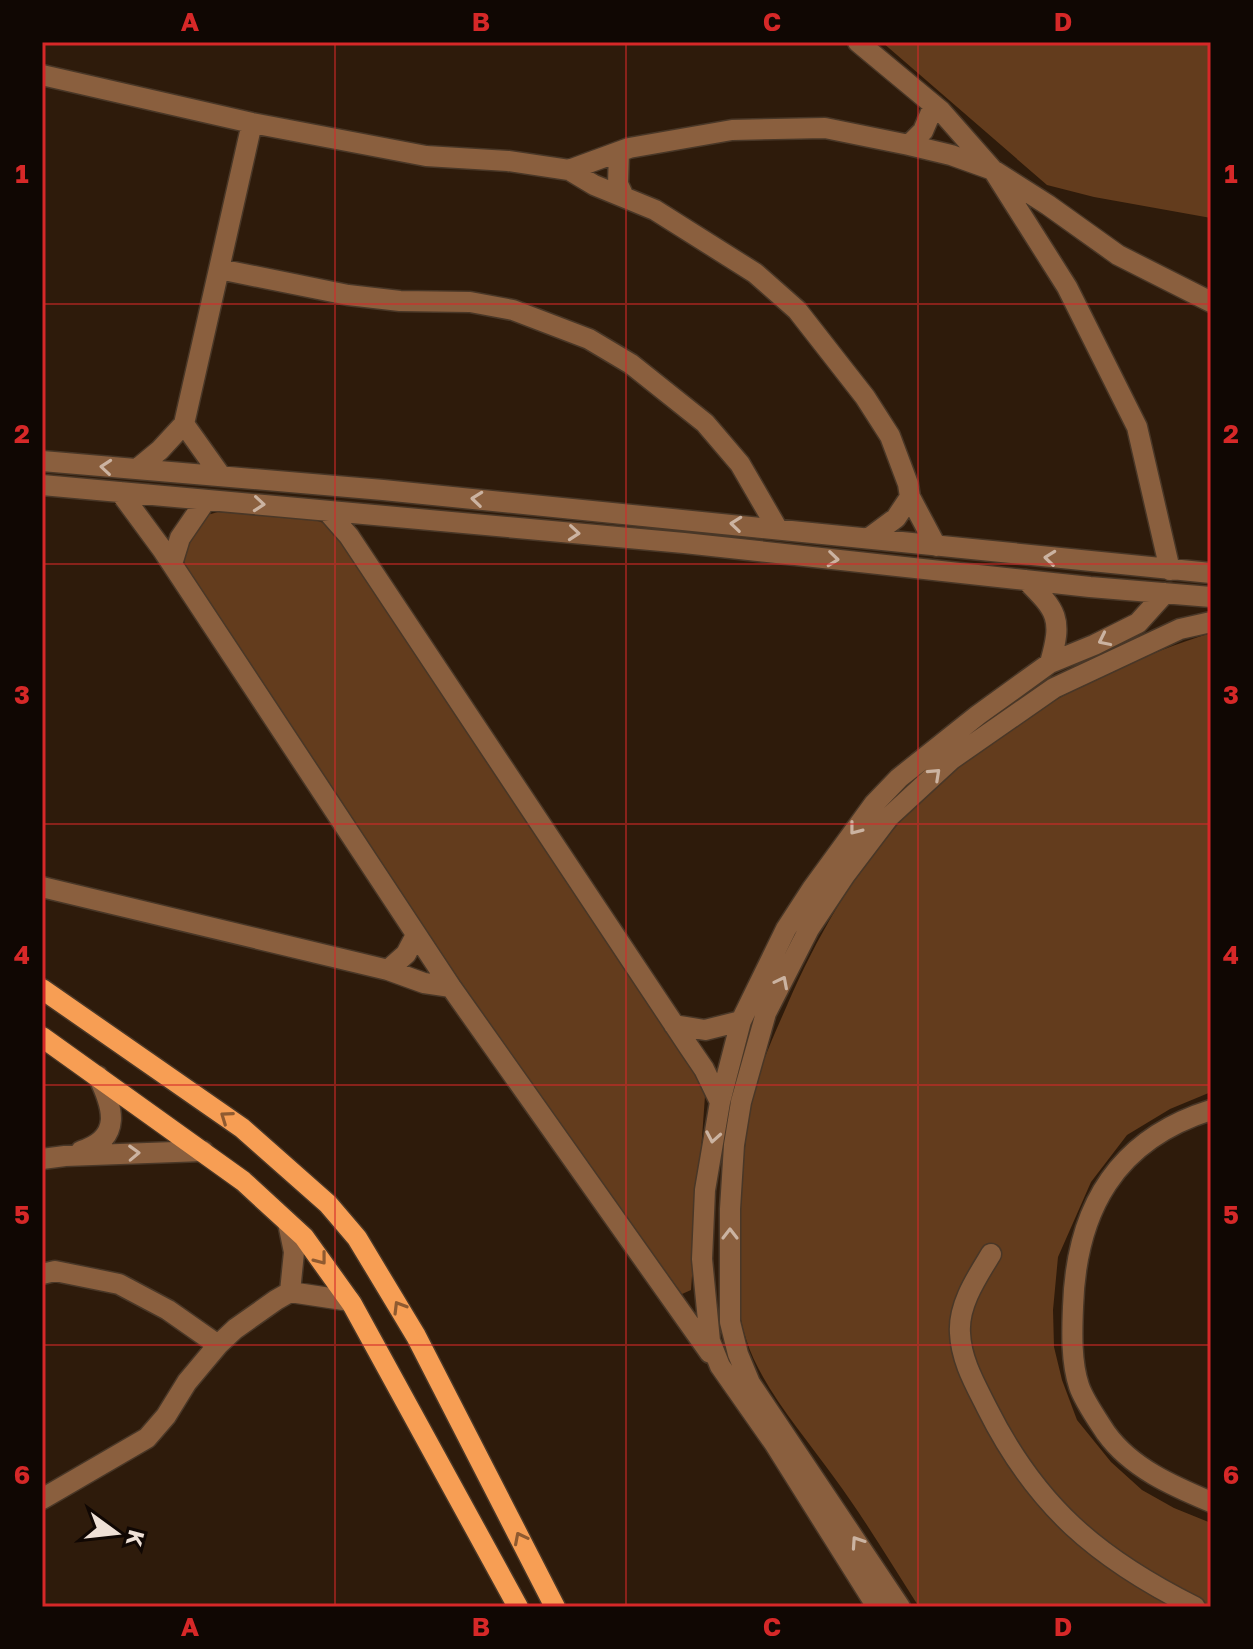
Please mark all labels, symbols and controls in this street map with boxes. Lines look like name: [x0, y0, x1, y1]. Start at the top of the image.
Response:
text: A: [181, 6, 200, 37]
text: B: [472, 6, 490, 37]
text: C: [763, 6, 781, 37]
text: D: [1054, 6, 1072, 37]
text: 1: [15, 158, 29, 189]
text: 1: [1224, 158, 1238, 189]
text: 2: [14, 418, 30, 449]
text: 2: [1223, 418, 1239, 449]
one-way arrow: [99, 459, 112, 476]
one-way arrow: [470, 491, 483, 508]
one-way arrow: [253, 496, 266, 513]
one-way arrow: [729, 516, 742, 533]
one-way arrow: [568, 524, 581, 541]
one-way arrow: [1043, 549, 1056, 566]
one-way arrow: [826, 551, 839, 568]
one-way arrow: [1098, 630, 1113, 646]
text: 3: [14, 679, 30, 710]
text: 3: [1223, 679, 1239, 710]
one-way arrow: [926, 769, 940, 784]
one-way arrow: [851, 820, 865, 835]
text: 4: [14, 939, 30, 970]
text: 4: [1223, 939, 1239, 970]
one-way arrow: [772, 976, 788, 991]
one-way arrow: [220, 1112, 234, 1127]
one-way arrow: [705, 1130, 722, 1144]
one-way arrow: [128, 1145, 141, 1162]
text: 5: [14, 1199, 30, 1230]
text: 5: [1223, 1199, 1239, 1230]
one-way arrow: [721, 1227, 739, 1240]
one-way arrow: [311, 1250, 325, 1265]
one-way arrow: [393, 1302, 409, 1316]
text: 6: [14, 1459, 30, 1490]
text: 6: [1223, 1459, 1239, 1490]
north arrow: [76, 1493, 156, 1573]
text: K: [121, 1527, 151, 1550]
one-way arrow: [514, 1531, 529, 1546]
one-way arrow: [852, 1537, 867, 1551]
text: A: [181, 1611, 200, 1642]
text: B: [472, 1611, 490, 1642]
text: C: [763, 1611, 781, 1642]
text: D: [1054, 1611, 1072, 1642]

